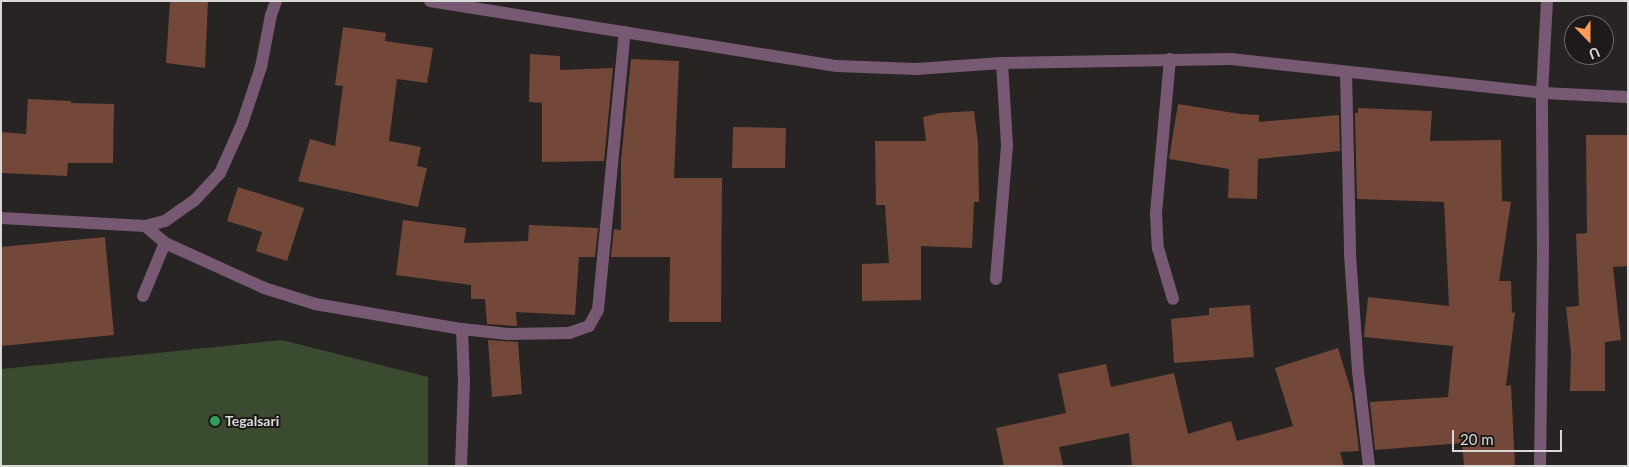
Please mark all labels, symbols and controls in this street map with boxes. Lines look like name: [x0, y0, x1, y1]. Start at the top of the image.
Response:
north arrow: [1564, 15, 1614, 65]
text: U: [1586, 44, 1602, 63]
place label: Tegalsari: [225, 413, 279, 429]
marker: Tegalsari: [209, 415, 221, 427]
scale bar: [1454, 420, 1564, 452]
text: 20 m: [1460, 430, 1494, 448]

